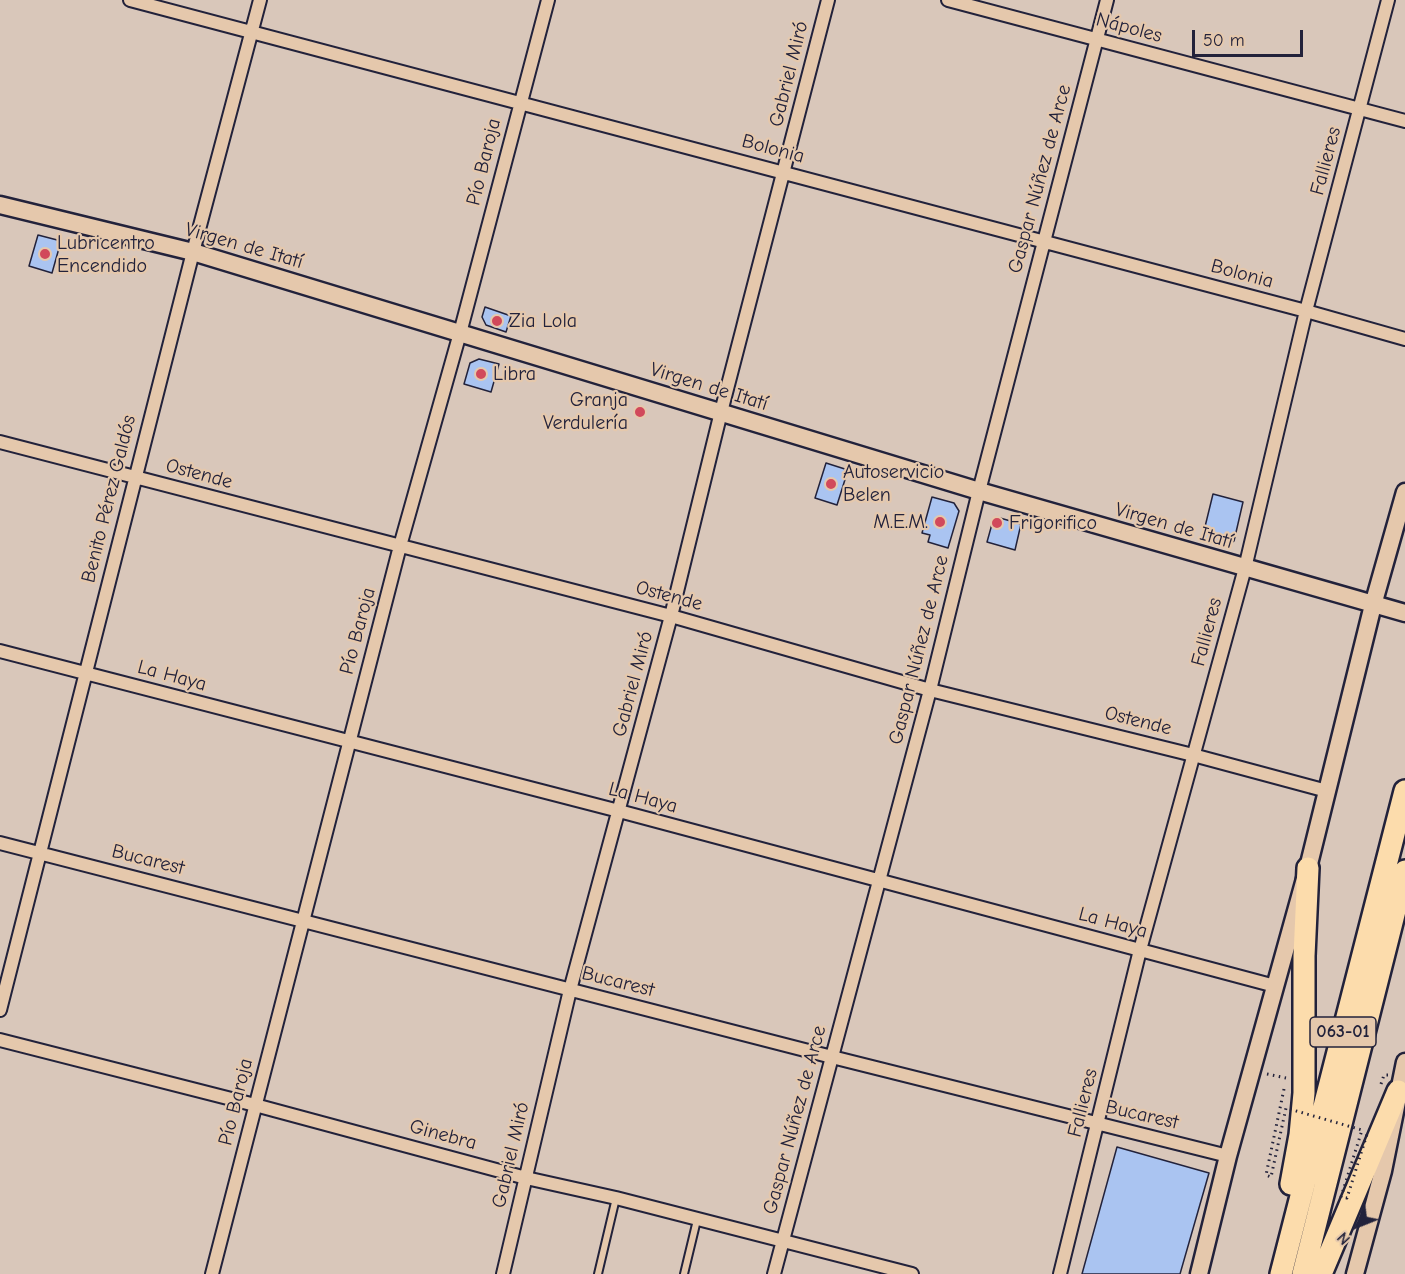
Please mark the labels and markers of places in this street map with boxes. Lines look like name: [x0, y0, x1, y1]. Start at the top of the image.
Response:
place label: Lubricentro Encendido: [57, 231, 155, 278]
marker: Lubricentro Encendido: [38, 247, 52, 261]
place label: Zia Lola: [509, 309, 577, 333]
marker: Zia Lola: [490, 314, 504, 328]
place label: Libra: [493, 362, 536, 386]
marker: Libra: [474, 367, 488, 381]
place label: Granja Verdulería: [543, 388, 628, 435]
marker: Granja Verdulería: [633, 405, 647, 419]
place label: Autoservicio Belen: [843, 460, 944, 507]
marker: Autoservicio Belen: [824, 477, 838, 491]
place label: M.E.M.: [873, 510, 928, 534]
place label: Frigorifico: [1009, 511, 1097, 535]
marker: M.E.M.: [933, 515, 947, 529]
marker: Frigorifico: [990, 516, 1004, 530]

